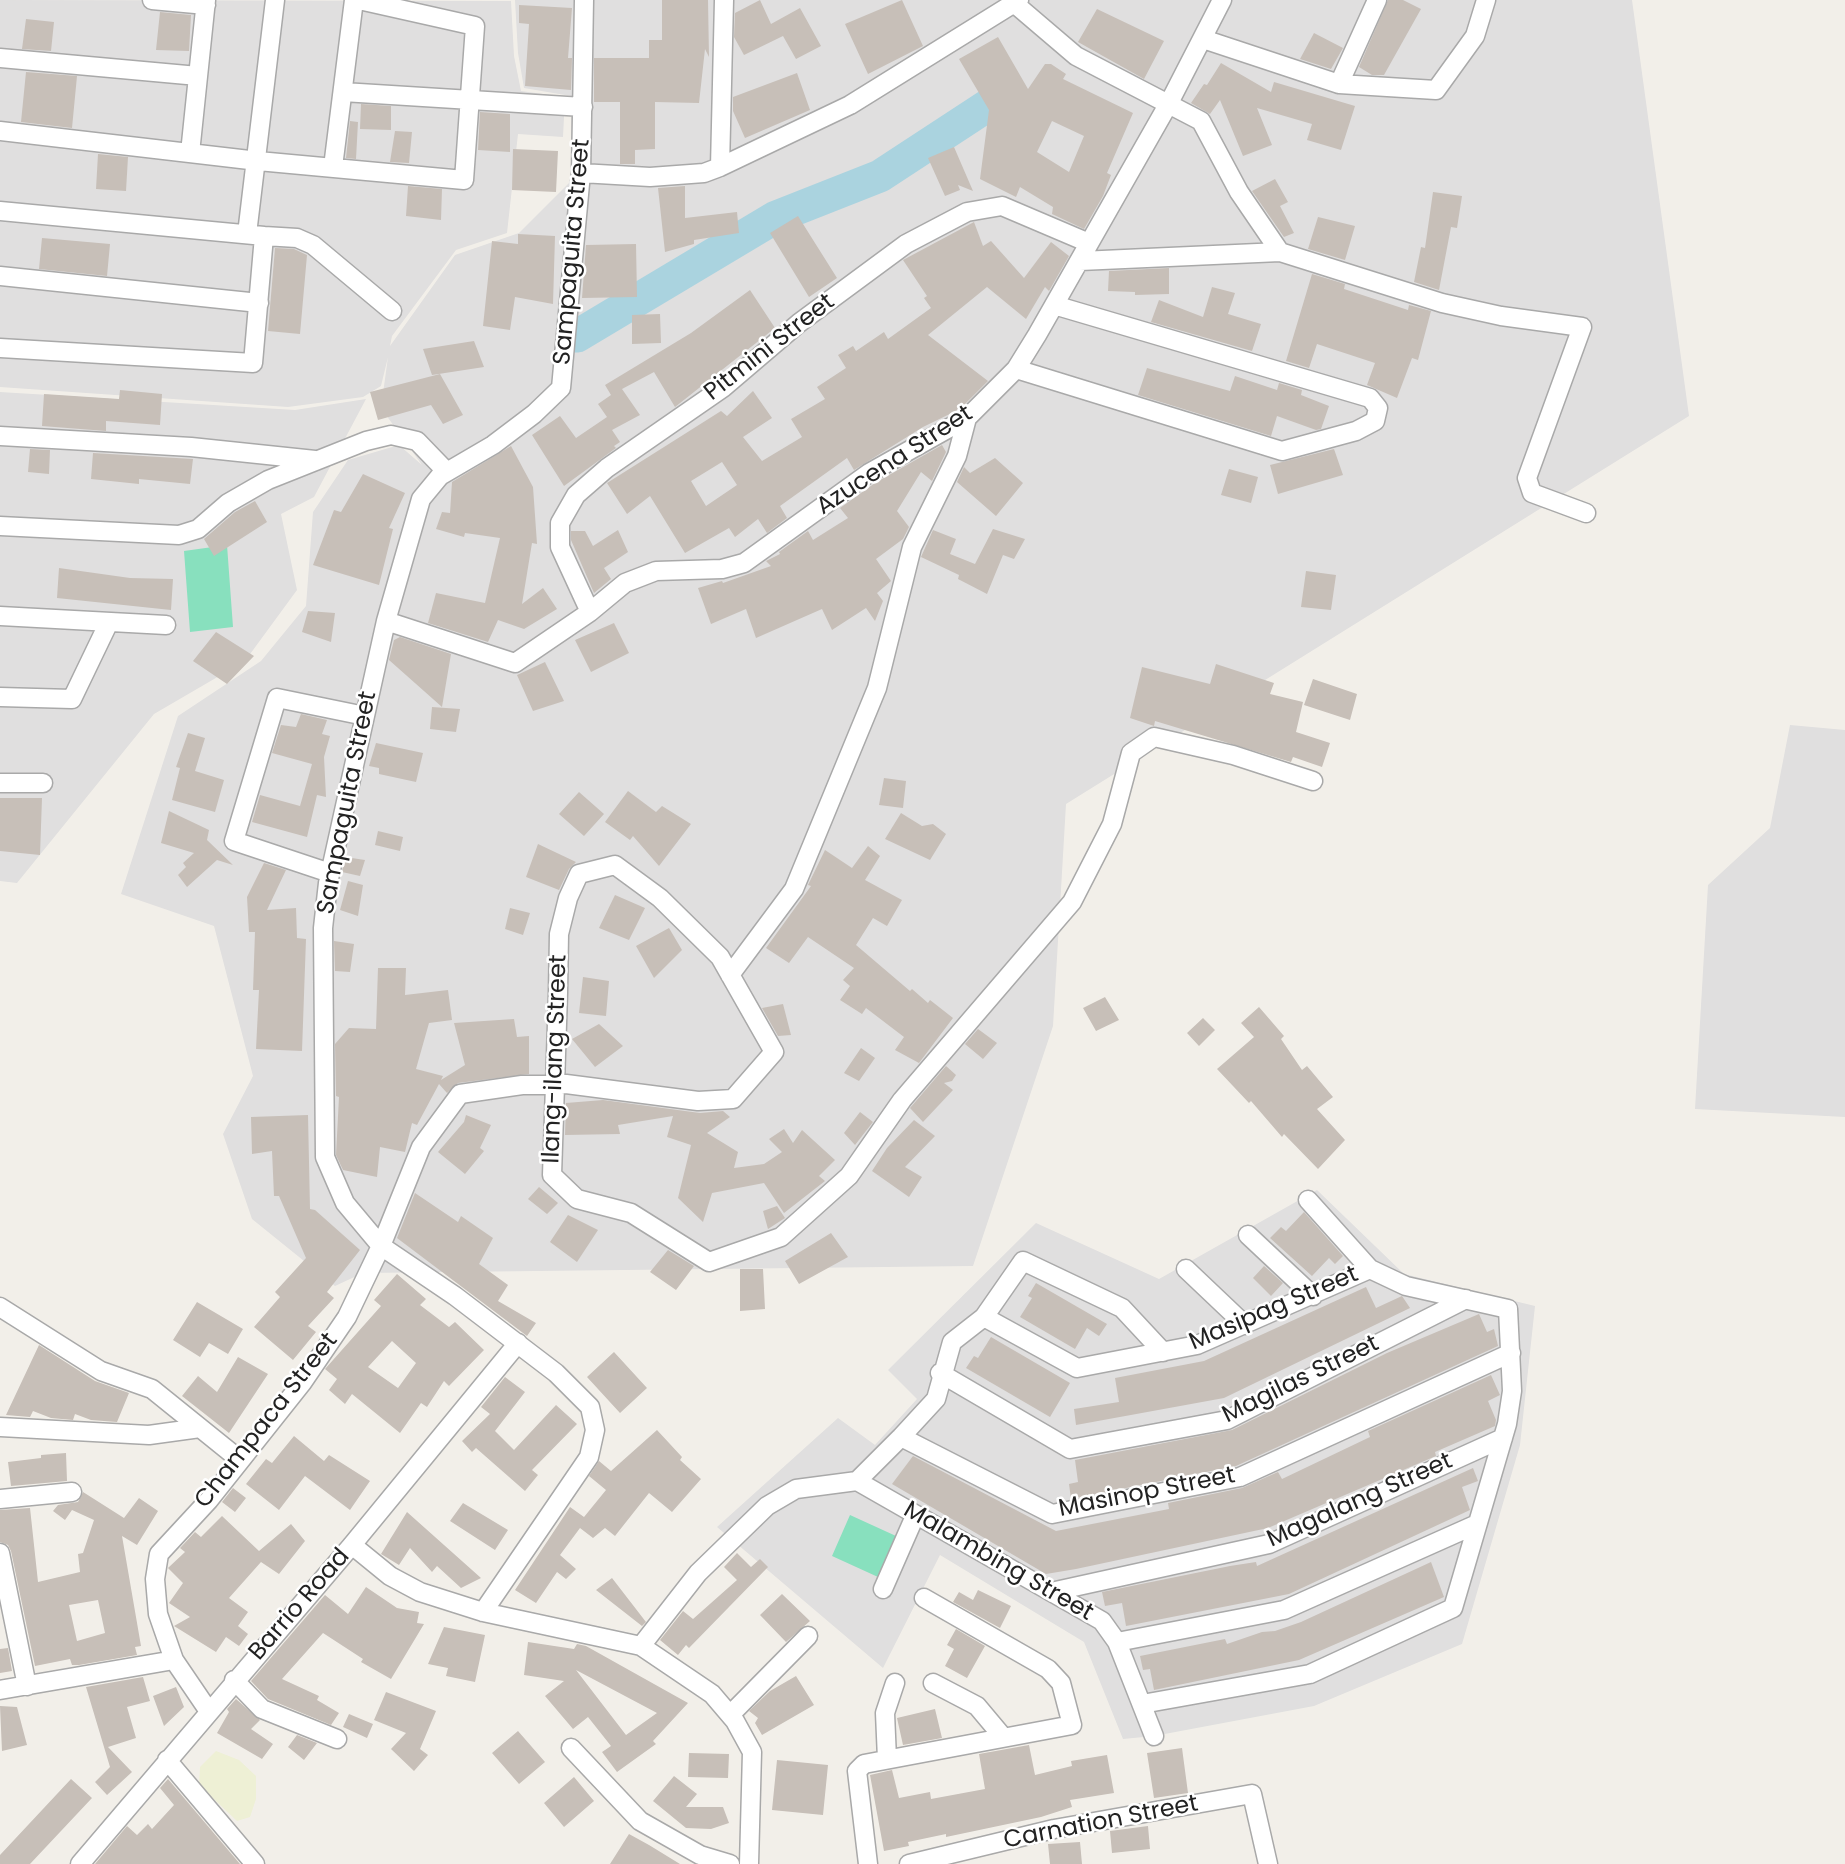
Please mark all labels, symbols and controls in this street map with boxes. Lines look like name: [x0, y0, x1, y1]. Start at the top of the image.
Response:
street label: Sampaguita Street: [549, 138, 597, 366]
street label: Pitmini Street: [699, 288, 841, 408]
street label: Azucena Street: [812, 400, 978, 522]
street label: Sampaguita Street: [312, 689, 384, 917]
street label: Ilang-ilang Street: [538, 954, 574, 1164]
street label: Masipag Street: [1185, 1260, 1363, 1358]
street label: Champaca Street: [190, 1328, 344, 1514]
street label: Magilas Street: [1218, 1330, 1384, 1430]
street label: Magalang Street: [1263, 1447, 1457, 1555]
street label: Masinop Street: [1056, 1462, 1238, 1524]
street label: Malambing Street: [898, 1496, 1098, 1628]
street label: Barrio Road: [244, 1543, 356, 1667]
street label: Carnation Street: [1001, 1790, 1201, 1856]

